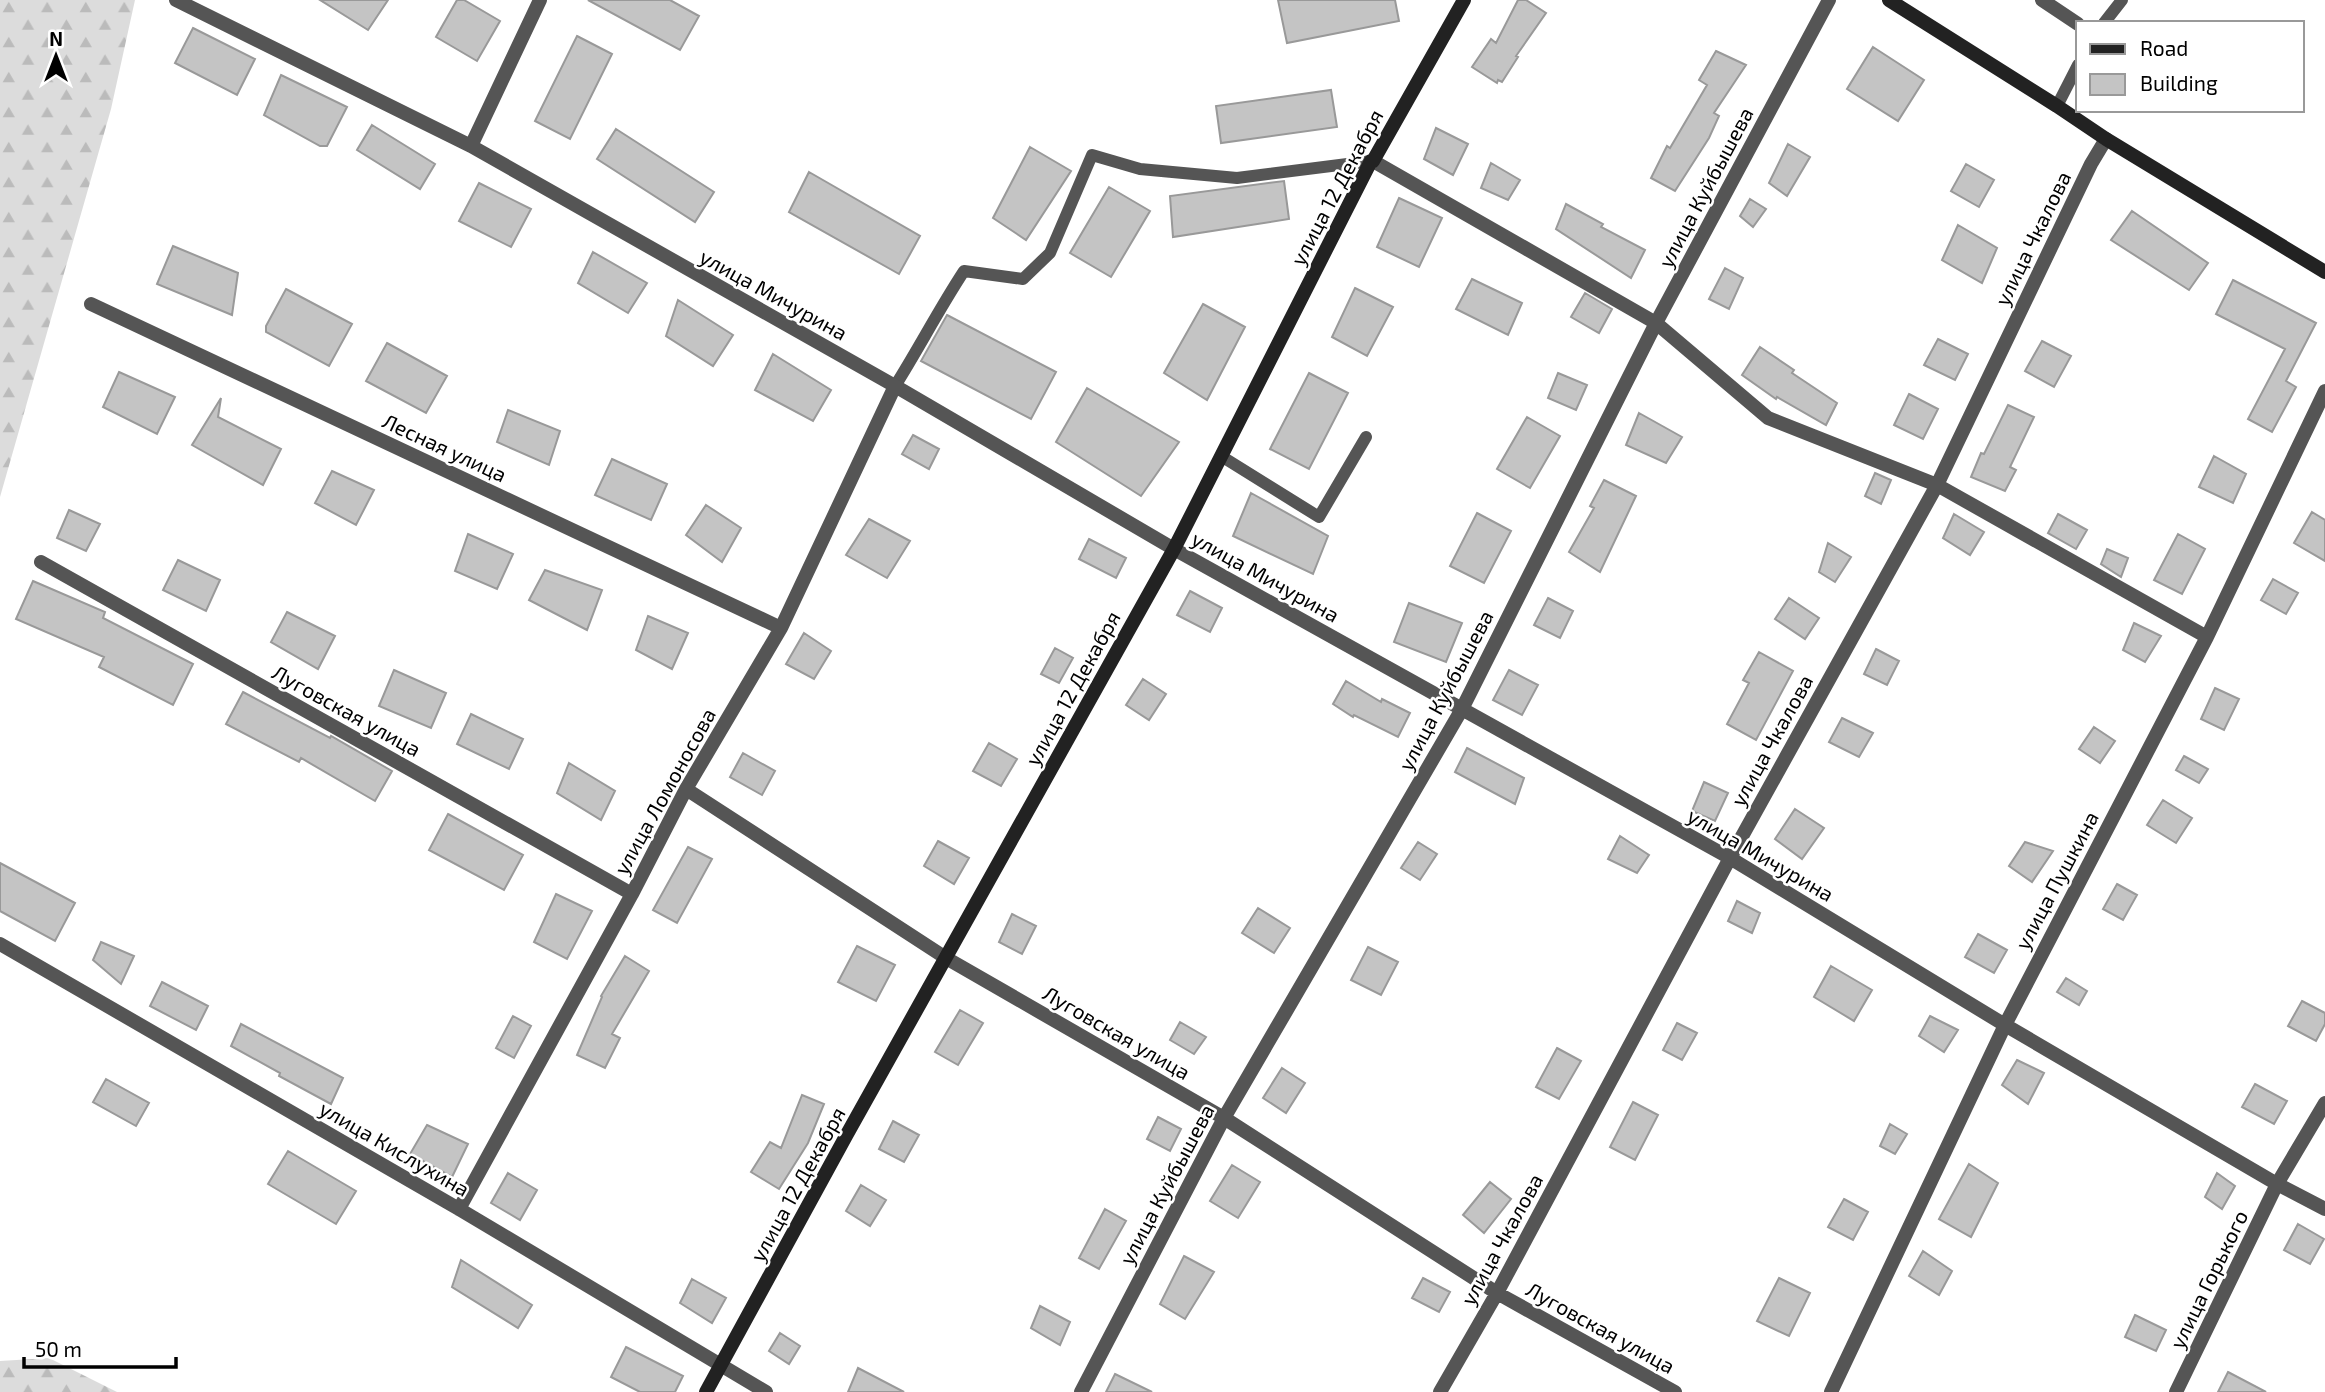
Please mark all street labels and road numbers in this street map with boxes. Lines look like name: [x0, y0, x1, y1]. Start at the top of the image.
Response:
street label: улица Куйбышева: [1652, 103, 1759, 272]
street label: улица 12 Декабря: [1284, 105, 1388, 270]
street label: улица Чкалова: [1989, 167, 2076, 310]
street label: улица Мичурина: [695, 243, 852, 346]
street label: Лесная улица: [379, 407, 511, 488]
street label: улица Мичурина: [1187, 525, 1344, 628]
street label: улица 12 Декабря: [1019, 606, 1126, 770]
street label: улица Куйбышева: [1392, 606, 1499, 775]
street label: Луговская улица: [268, 659, 426, 762]
street label: улица Чкалова: [1725, 670, 1818, 811]
street label: улица Ломоносова: [608, 703, 721, 879]
street label: улица Мичурина: [1683, 802, 1839, 907]
street label: улица Пушкина: [2009, 807, 2104, 954]
street label: Луговская улица: [1038, 980, 1195, 1085]
street label: улица Кислухина: [315, 1095, 474, 1202]
street label: улица Куйбышева: [1113, 1100, 1220, 1269]
street label: улица 12 Декабря: [744, 1102, 851, 1266]
street label: улица Чкалова: [1455, 1169, 1548, 1310]
street label: улица Горького: [2164, 1206, 2253, 1353]
street label: Луговская улица: [1522, 1276, 1680, 1379]

